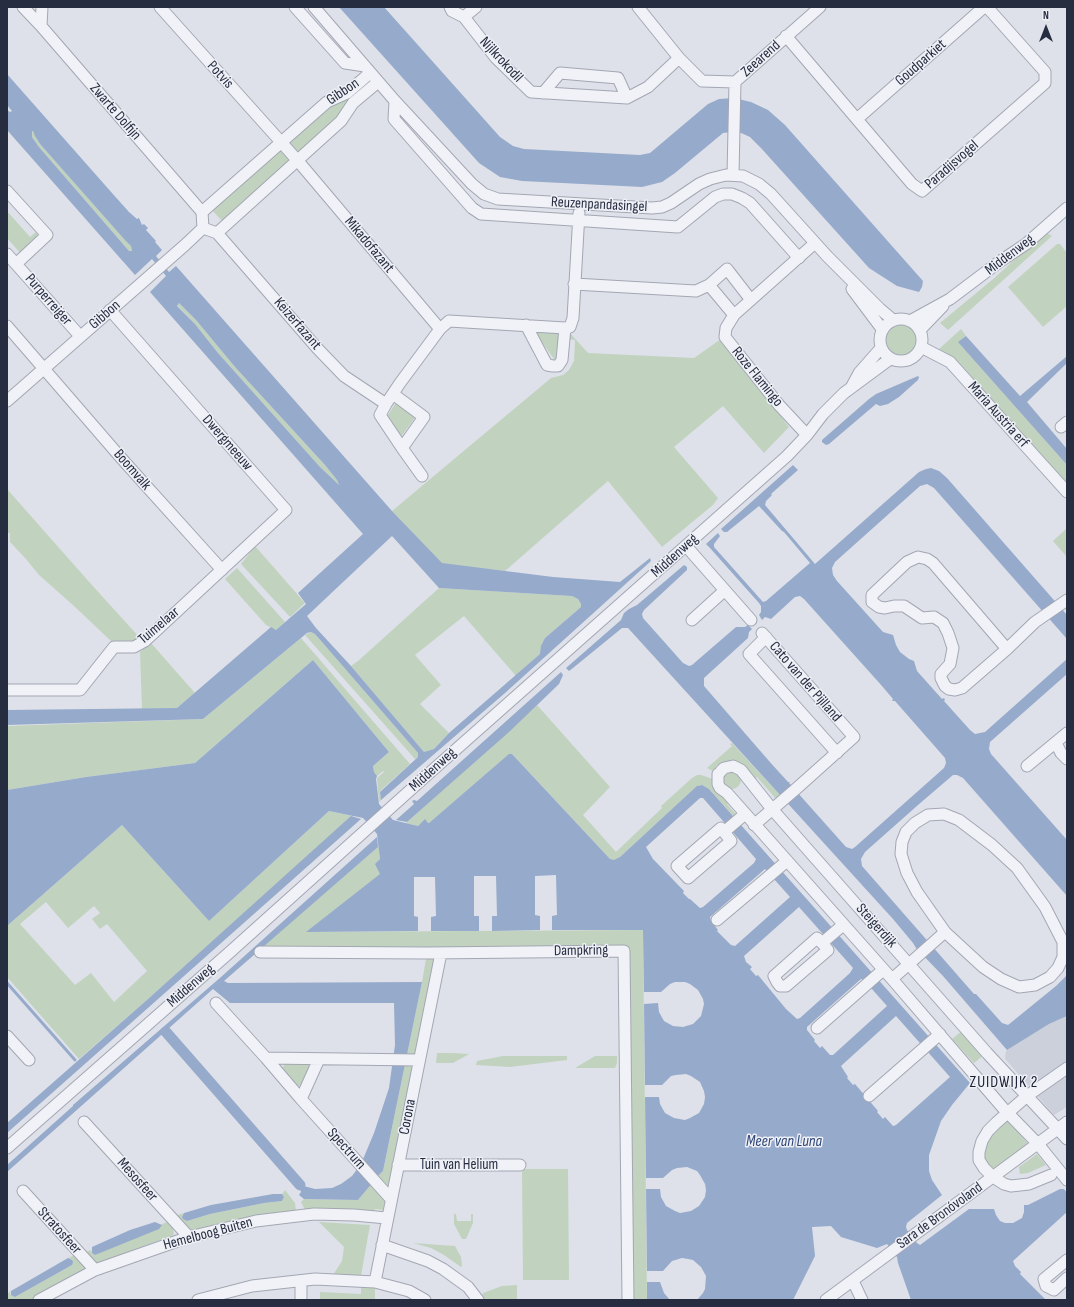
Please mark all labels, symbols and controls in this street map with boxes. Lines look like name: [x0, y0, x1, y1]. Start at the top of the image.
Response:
north arrow: [1026, 8, 1066, 48]
text: N: [1043, 9, 1049, 22]
street label: Nijlkrokodil: [475, 34, 527, 86]
street label: Goudparkiet: [892, 36, 950, 90]
street label: Zeearend: [738, 37, 784, 81]
street label: Potvis: [203, 57, 237, 93]
street label: Gibbon: [323, 75, 363, 109]
street label: Zwarte Dolfijn: [85, 80, 145, 144]
street label: Paradijsvogel: [921, 137, 983, 193]
street label: Reuzenpandasingel: [550, 193, 648, 217]
street label: Mikadofazant: [340, 213, 398, 277]
street label: Middenweg: [982, 231, 1038, 279]
street label: Purperreiger: [21, 270, 75, 330]
street label: Keizerfazant: [269, 294, 325, 354]
street label: Gibbon: [86, 297, 124, 333]
street label: Roze Flamingo: [727, 343, 787, 411]
street label: Maria Austria erf: [964, 378, 1032, 452]
street label: Dwergmeeuw: [198, 411, 256, 475]
street label: Boomvalk: [109, 446, 155, 494]
street label: Middenweg: [648, 530, 702, 582]
street label: Tuimelaar: [135, 604, 183, 648]
street label: Cato van der Pijlland: [765, 638, 845, 726]
street label: Middenweg: [406, 744, 460, 796]
street label: Steigerdijk: [852, 900, 900, 952]
street label: Dampkring: [554, 942, 608, 960]
street label: Middenweg: [164, 961, 218, 1011]
district label: ZUIDWIJK 2: [970, 1073, 1038, 1093]
street label: Corona: [396, 1098, 420, 1136]
street label: Spectrum: [323, 1125, 369, 1173]
water label: Meer van Luna: [746, 1132, 822, 1152]
street label: Mesosfeer: [113, 1155, 161, 1205]
street label: Tuin van Helium: [420, 1156, 498, 1174]
street label: Sara de Bronóvoland: [894, 1179, 986, 1253]
street label: Stratosfeer: [33, 1204, 85, 1258]
street label: Hemelboog Buiten: [161, 1213, 255, 1255]

